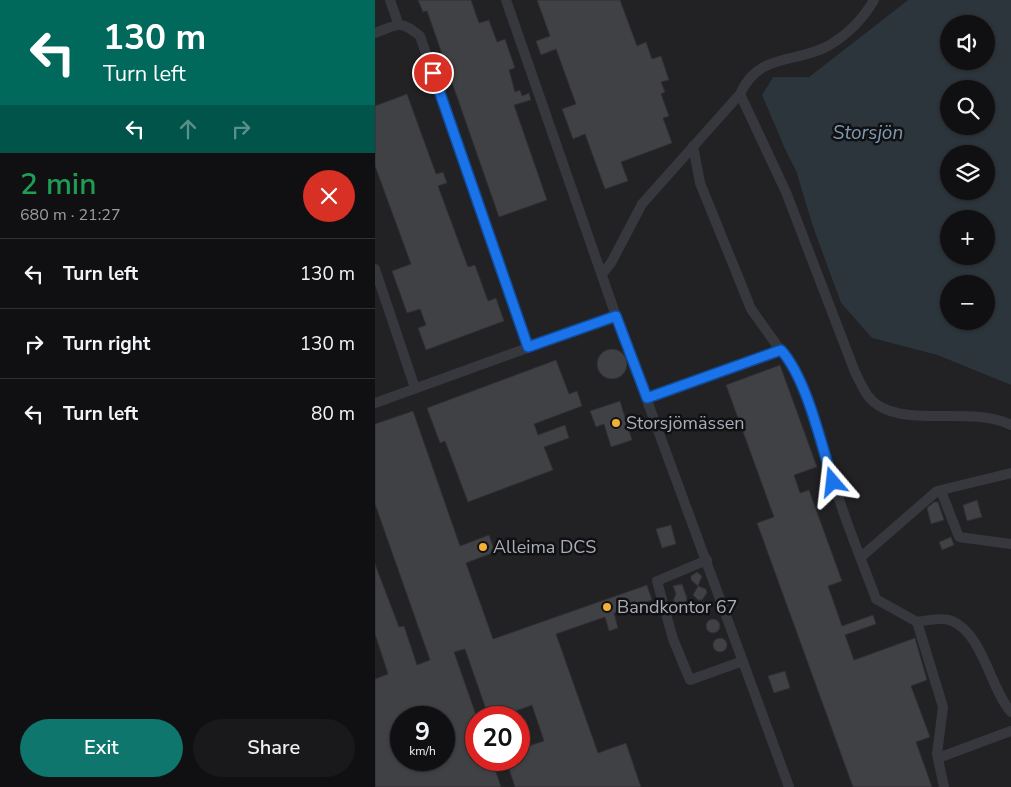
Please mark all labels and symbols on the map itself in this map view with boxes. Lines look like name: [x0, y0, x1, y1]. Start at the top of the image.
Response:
pin: [412, 52, 454, 94]
water label: Storsjön: [833, 120, 903, 146]
place label: Storsjömässen: [626, 411, 745, 435]
marker: Storsjömässen: [610, 417, 622, 429]
position arrow: [806, 455, 858, 507]
place label: Alleima DCS: [493, 535, 596, 559]
marker: Alleima DCS: [477, 541, 489, 553]
place label: Bandkontor 67: [617, 595, 737, 619]
marker: Bandkontor 67: [601, 601, 613, 613]
speed limit sign: 20: [465, 706, 530, 771]

